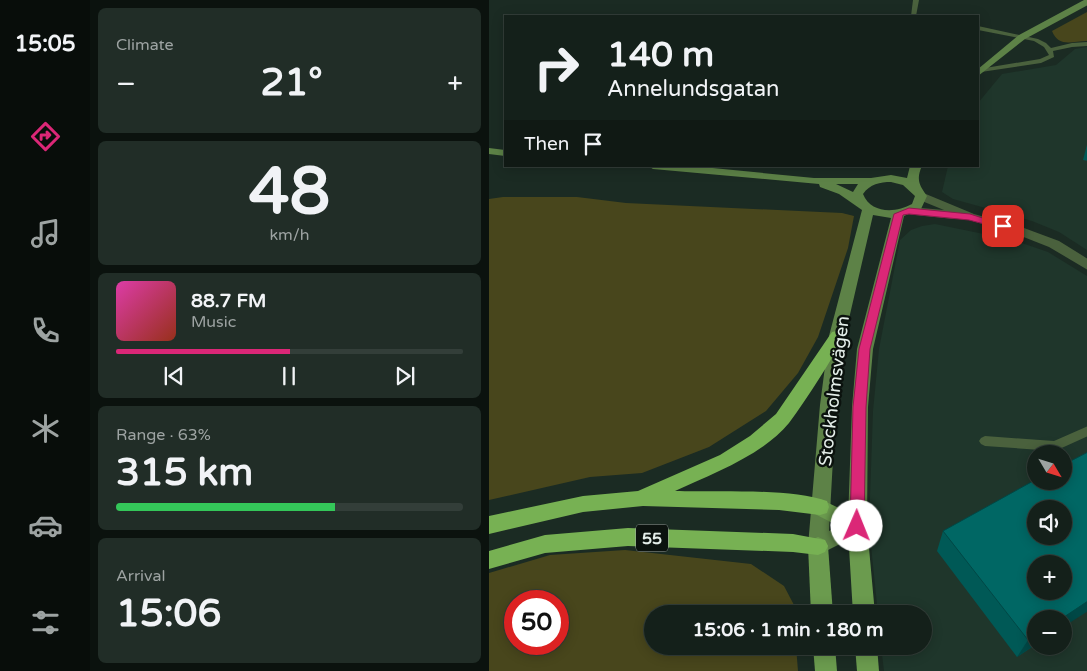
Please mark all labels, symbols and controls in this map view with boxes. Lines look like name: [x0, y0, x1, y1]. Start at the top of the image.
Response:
text: 15:05: [15, 31, 75, 57]
text: 140 m: [607, 34, 714, 76]
text: Climate: [116, 35, 174, 55]
icon: right: [524, 35, 589, 100]
text: 21°: [261, 60, 323, 106]
text: −: [116, 67, 136, 101]
text: +: [447, 67, 463, 101]
text: Annelundsgatan: [607, 76, 779, 102]
icon: directions: [28, 119, 63, 154]
icon: arrive: [579, 130, 607, 158]
text: Then: [524, 133, 569, 155]
text: 48: [249, 153, 330, 232]
pin: [982, 205, 1024, 247]
icon: arrive: [989, 212, 1017, 240]
icon: music: [28, 216, 63, 251]
text: km/h: [269, 225, 310, 245]
text: 88.7 FM: [191, 290, 266, 312]
text: Music: [191, 312, 236, 332]
icon: phone: [28, 313, 63, 348]
street label: Stockholmsvägen: [814, 315, 854, 467]
icon: previous: [160, 362, 188, 390]
icon: pause: [275, 362, 303, 390]
icon: next: [391, 362, 419, 390]
icon: climate: [28, 411, 63, 446]
text: Range · 63%: [116, 425, 211, 445]
north arrow: [1027, 445, 1071, 490]
map controls: [1027, 445, 1072, 655]
text: 315 km: [116, 450, 253, 496]
position arrow: [830, 499, 882, 551]
button: sound: [1027, 500, 1072, 545]
icon: car: [28, 508, 63, 543]
road number: 55: [636, 524, 668, 552]
button: +: [1027, 555, 1072, 600]
text: Arrival: [116, 566, 165, 586]
speed limit sign: 50: [504, 590, 569, 655]
text: 15:06: [116, 591, 221, 637]
icon: filters: [28, 605, 63, 640]
button: −: [1027, 610, 1072, 655]
text: 15:06 · 1 min · 180 m: [692, 619, 884, 641]

